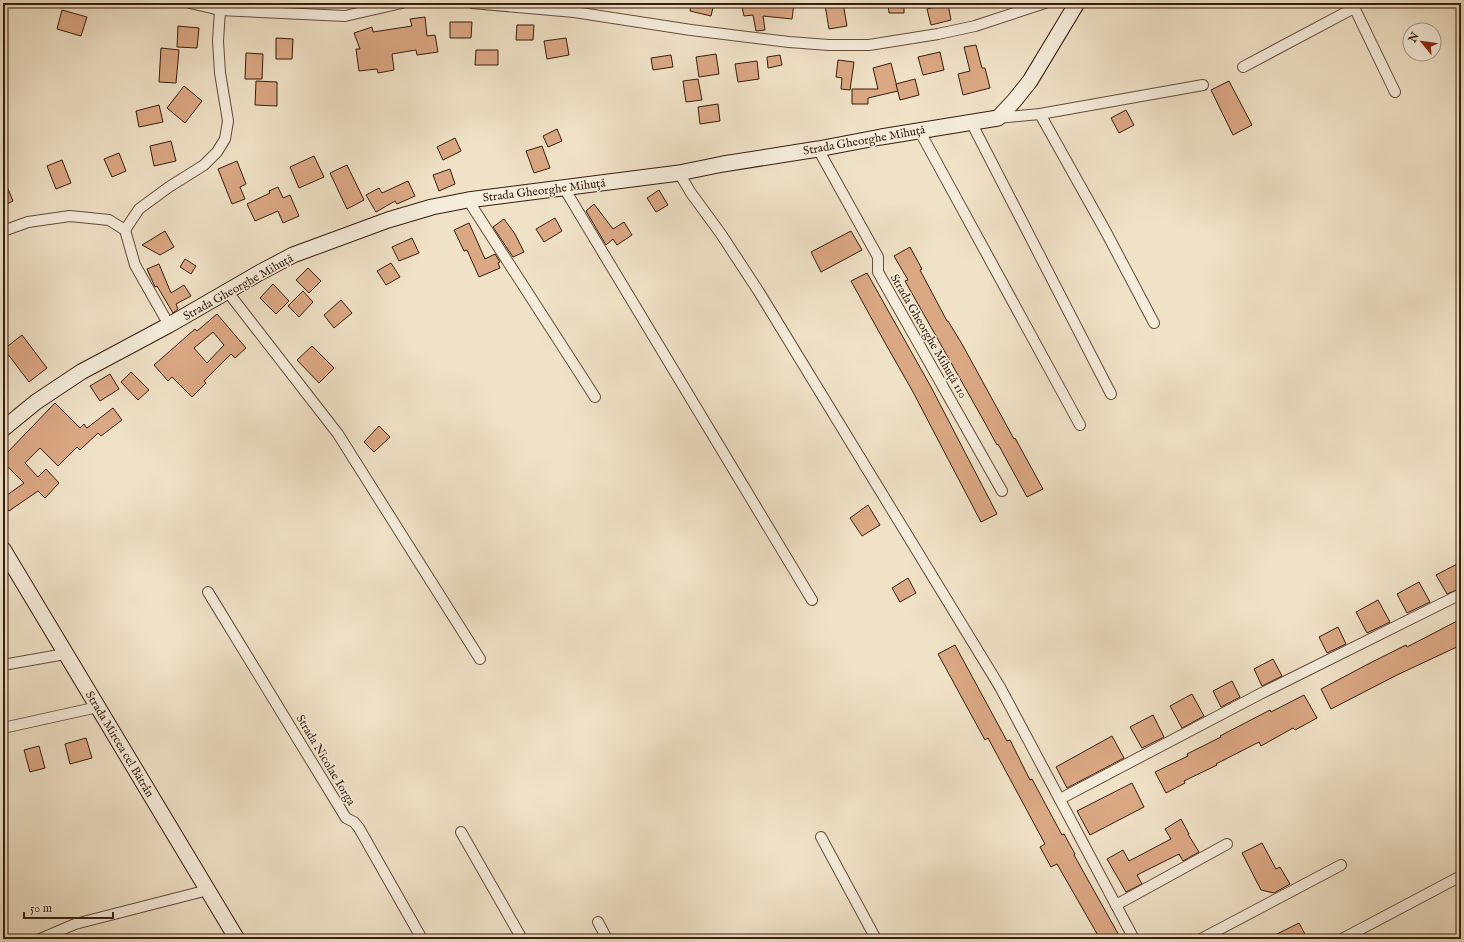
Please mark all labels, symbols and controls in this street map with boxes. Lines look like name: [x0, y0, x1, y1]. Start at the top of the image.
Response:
north arrow: [1402, 22, 1442, 62]
text: N: [1405, 30, 1423, 46]
street label: Strada Gheorghe Mihuță: [802, 122, 927, 159]
street label: Strada Gheorghe Mihuță: [482, 175, 607, 205]
street label: Strada Gheorghe Mihuță: [181, 251, 297, 324]
street label: Strada Gheorghe Mihuță 110: [887, 271, 970, 401]
street label: Strada Mircea cel Bătrân: [82, 688, 158, 801]
street label: Strada Nicolae Iorga: [293, 712, 359, 809]
scale bar: [24, 894, 113, 920]
text: 50 m: [30, 901, 52, 916]

